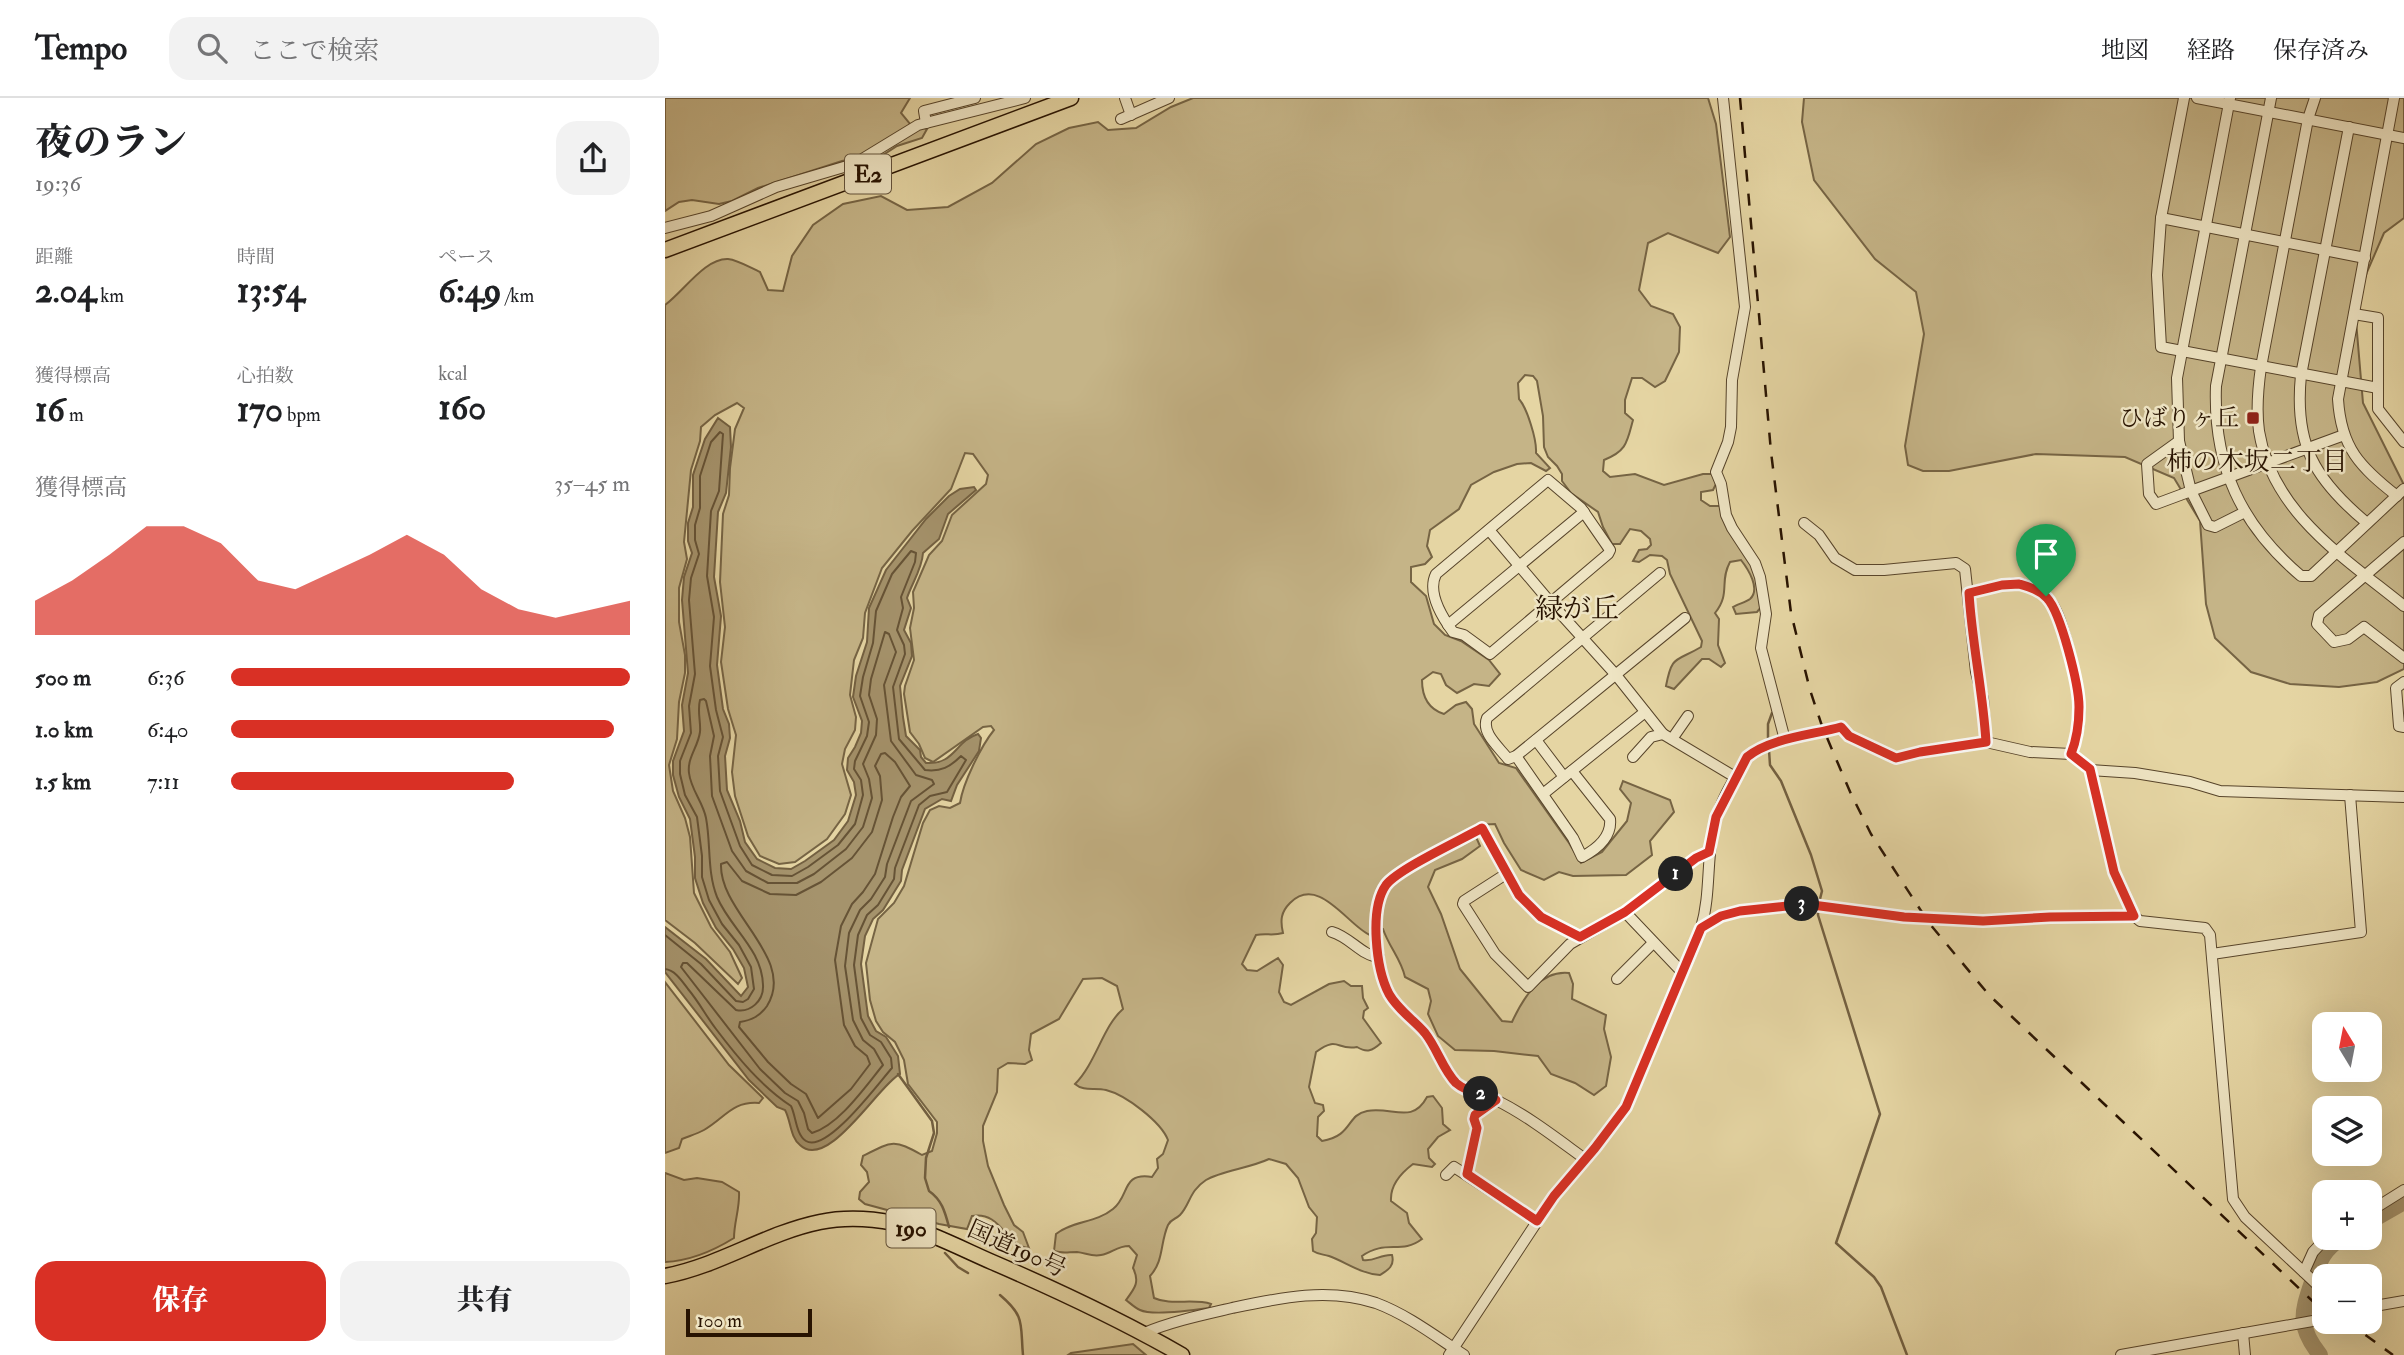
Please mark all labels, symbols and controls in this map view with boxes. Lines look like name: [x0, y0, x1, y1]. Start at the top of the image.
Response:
search box: [169, 17, 659, 80]
text: Tempo: [35, 28, 127, 69]
icon: search: [193, 29, 231, 67]
text: ここで検索: [249, 35, 379, 67]
text: 地図: [2101, 35, 2149, 66]
text: 経路: [2187, 35, 2235, 66]
text: 保存済み: [2273, 35, 2369, 66]
text: 夜のラン: [35, 119, 187, 167]
button: share: [556, 121, 630, 195]
road number: E2: [845, 155, 891, 194]
text: 19:36: [35, 169, 81, 198]
text: 距離: [35, 245, 73, 269]
text: 時間: [237, 245, 275, 269]
text: ペース: [438, 245, 494, 269]
text: 2.04: [35, 269, 96, 313]
text: 13:54: [237, 269, 305, 313]
text: 6:49: [438, 269, 501, 313]
text: km: [96, 284, 124, 308]
text: /km: [501, 284, 534, 308]
text: kcal: [438, 362, 467, 386]
text: 獲得標高: [35, 364, 111, 388]
text: 心拍数: [237, 364, 294, 388]
text: 160: [438, 386, 486, 430]
text: 16: [35, 388, 65, 432]
text: 170: [237, 388, 283, 432]
text: m: [65, 403, 84, 427]
text: bpm: [283, 403, 321, 427]
place label: ひばりヶ丘: [2119, 403, 2239, 434]
marker: ひばりヶ丘: [2245, 410, 2261, 426]
district label: 柿の木坂二丁目: [2166, 446, 2348, 478]
text: 35–45 m: [554, 469, 630, 498]
text: 獲得標高: [35, 473, 127, 502]
pin: [2016, 524, 2076, 596]
icon: arrive: [2027, 535, 2065, 573]
district label: 緑が丘: [1535, 592, 1619, 627]
text: 500 m: [35, 663, 91, 692]
text: 6:36: [147, 663, 185, 692]
text: 1.0 km: [35, 715, 93, 744]
text: 6:40: [147, 715, 188, 744]
text: 1.5 km: [35, 767, 91, 796]
text: 7:11: [147, 767, 180, 796]
pin: 1: [1658, 856, 1693, 892]
text: 1: [1672, 861, 1679, 885]
pin: 3: [1785, 886, 1819, 922]
text: 3: [1798, 891, 1805, 915]
north arrow: [2312, 1012, 2382, 1082]
map controls: [2312, 1012, 2382, 1334]
pin: 2: [1463, 1076, 1499, 1112]
text: 2: [1476, 1081, 1485, 1105]
button: layers: [2312, 1096, 2382, 1166]
button: +: [2312, 1180, 2382, 1250]
road number: 190: [887, 1208, 935, 1247]
street label: 国道190号: [963, 1213, 1071, 1285]
button: 保存: [35, 1261, 326, 1341]
button: 共有: [340, 1261, 630, 1341]
button: −: [2312, 1264, 2382, 1334]
scale bar: [686, 1306, 812, 1338]
text: 100 m: [697, 1309, 742, 1333]

